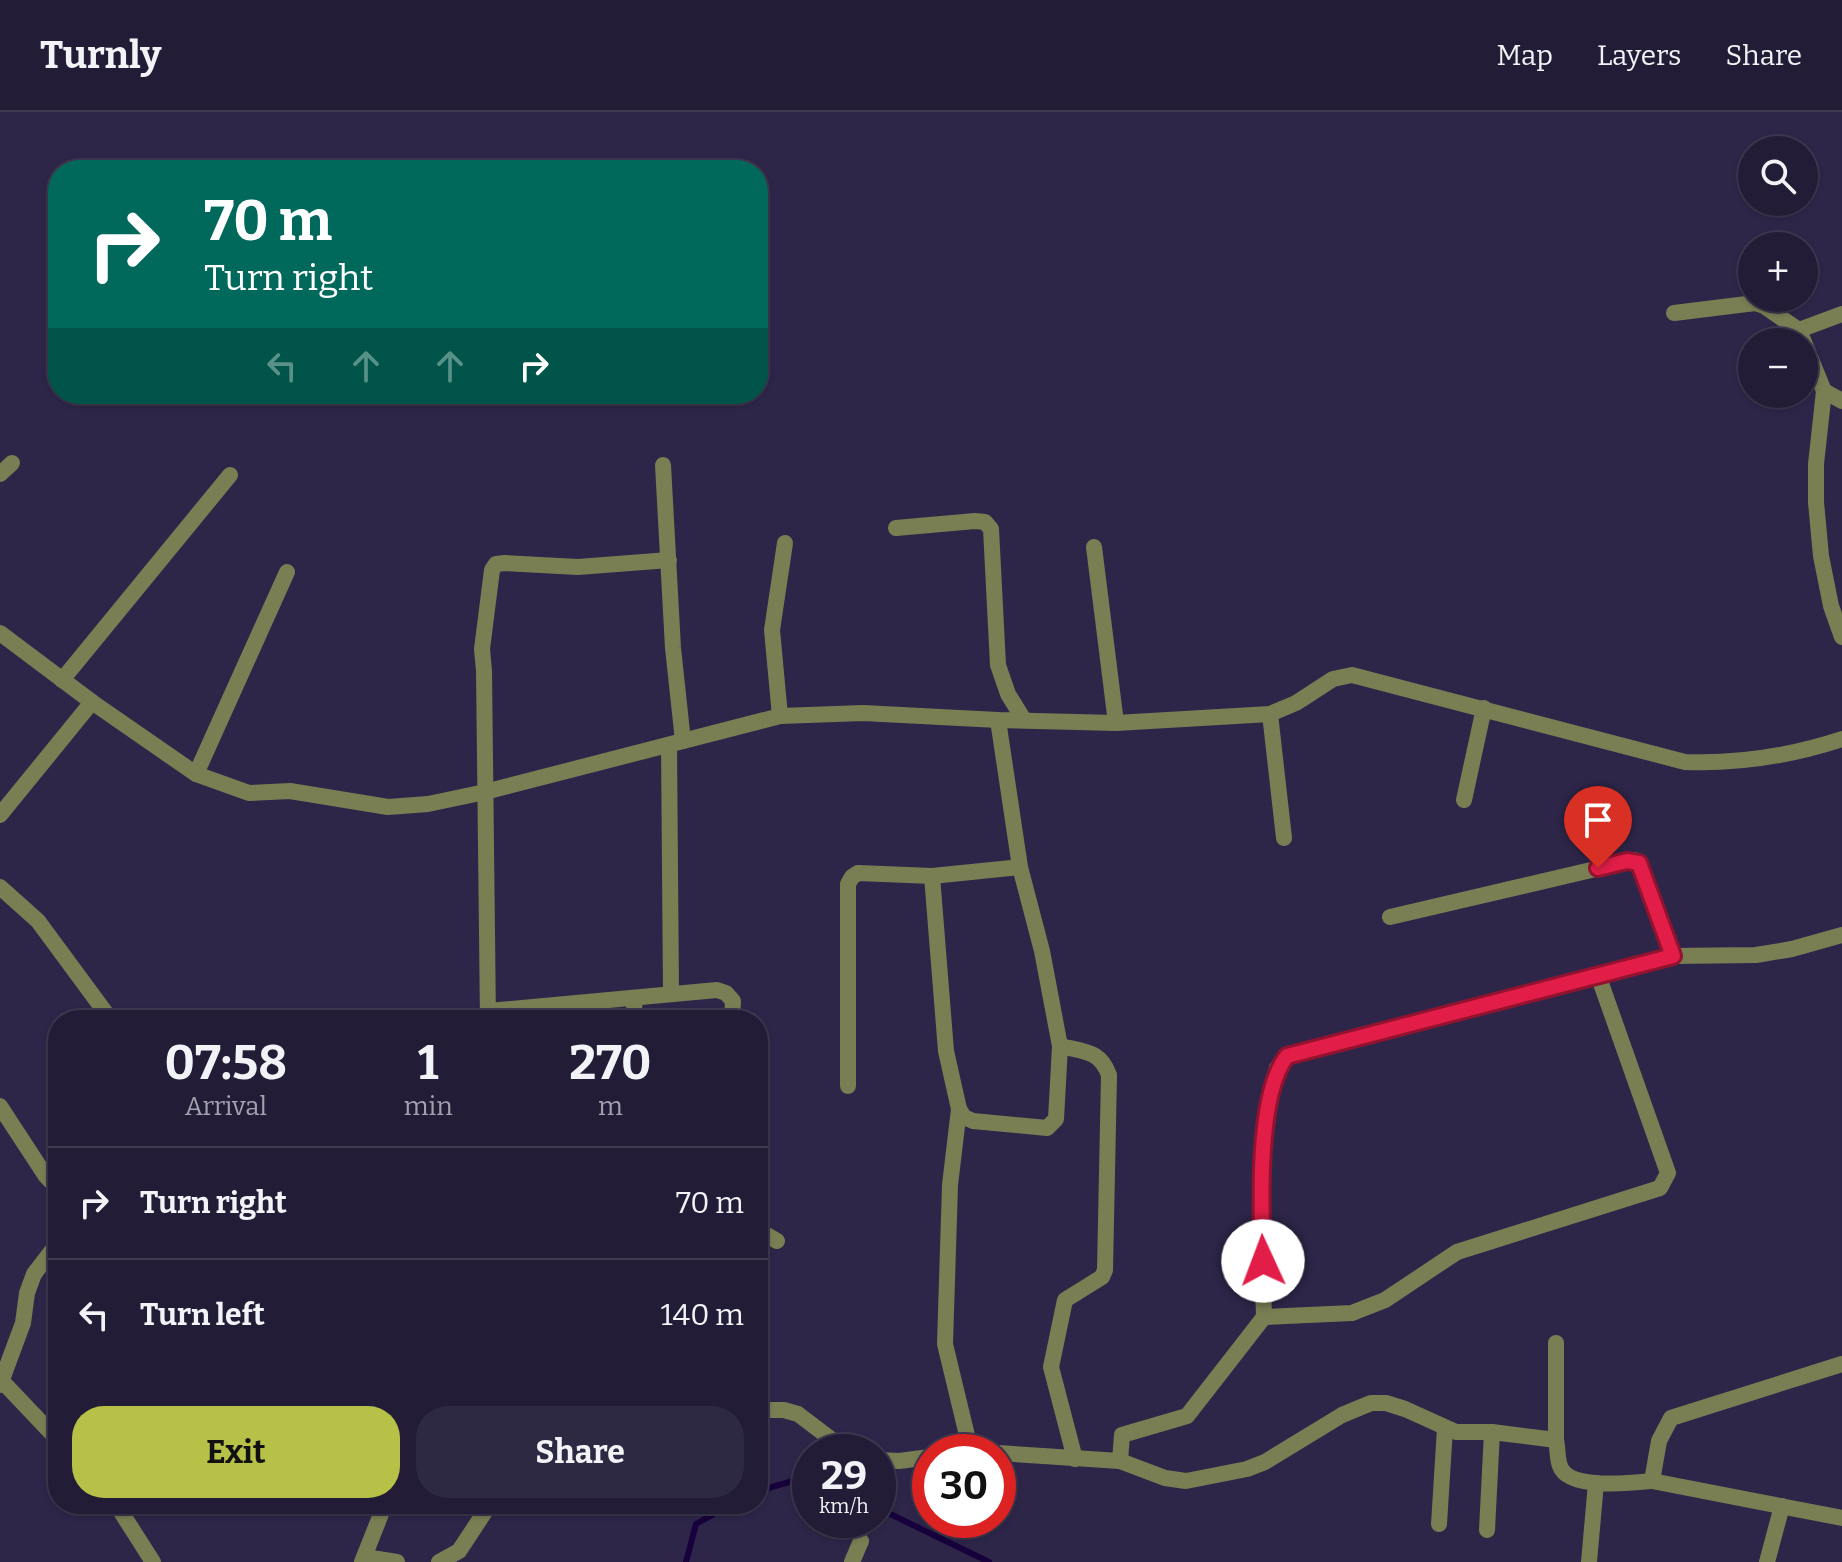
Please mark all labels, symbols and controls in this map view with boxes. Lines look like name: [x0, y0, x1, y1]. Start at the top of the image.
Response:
text: Turnly: [40, 32, 161, 78]
text: Map: [1496, 39, 1553, 72]
text: Layers: [1597, 39, 1681, 72]
text: Share: [1725, 39, 1802, 72]
map controls: [1738, 136, 1818, 408]
button: search: [1738, 136, 1818, 216]
text: 70 m: [204, 188, 332, 255]
icon: right: [72, 192, 176, 296]
button: +: [1738, 232, 1818, 312]
text: Turn right: [204, 256, 373, 300]
button: −: [1738, 328, 1818, 408]
icon: left: [260, 344, 304, 388]
icon: ahead: [344, 344, 388, 388]
icon: ahead: [428, 344, 472, 388]
icon: right: [512, 344, 556, 388]
pin: [1564, 786, 1632, 868]
icon: arrive: [1576, 798, 1620, 842]
text: 07:58: [165, 1034, 287, 1092]
text: 1: [418, 1034, 439, 1092]
text: 270: [569, 1034, 651, 1092]
text: Arrival: [185, 1091, 267, 1122]
text: min: [404, 1091, 453, 1122]
text: m: [598, 1091, 623, 1122]
icon: right: [72, 1181, 116, 1225]
text: Turn right: [140, 1185, 287, 1221]
text: 70 m: [676, 1185, 744, 1221]
position arrow: [1221, 1219, 1305, 1303]
icon: left: [72, 1293, 116, 1337]
text: Turn left: [140, 1297, 265, 1333]
text: 140 m: [660, 1297, 744, 1333]
button: Exit: [72, 1406, 400, 1498]
button: Share: [416, 1406, 744, 1498]
speed limit sign: 30: [912, 1434, 1016, 1538]
text: 29: [821, 1452, 867, 1500]
text: km/h: [819, 1494, 869, 1518]

